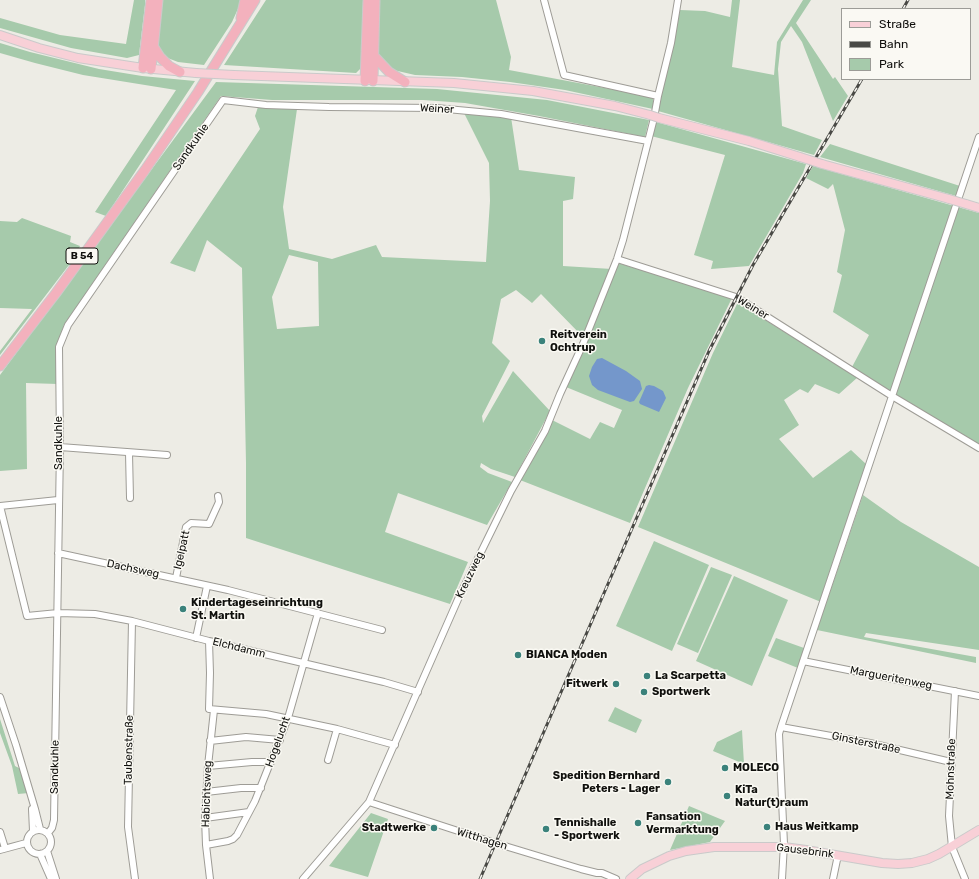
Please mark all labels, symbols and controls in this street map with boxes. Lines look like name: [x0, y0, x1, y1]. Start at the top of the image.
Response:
legend: [841, 8, 971, 80]
text: Straße: [879, 17, 916, 31]
text: Bahn: [879, 37, 908, 51]
text: Park: [879, 57, 904, 71]
street label: Weiner: [419, 102, 455, 116]
street label: Sandkuhle: [170, 121, 212, 173]
road number: B 54: [66, 248, 98, 264]
street label: Weiner: [735, 293, 771, 323]
place label: Reitverein Ochtrup: [550, 328, 607, 354]
marker: Reitverein Ochtrup: [537, 336, 547, 346]
street label: Sandkuhle: [52, 416, 66, 470]
street label: Igelpatt: [171, 529, 193, 571]
street label: Kreuzweg: [453, 549, 487, 601]
street label: Dachsweg: [106, 557, 160, 581]
place label: Kindertageseinrichtung St. Martin: [191, 596, 323, 622]
marker: Kindertageseinrichtung St. Martin: [178, 604, 188, 614]
street label: Elchdamm: [211, 635, 267, 661]
place label: BIANCA Moden: [526, 648, 607, 662]
marker: BIANCA Moden: [513, 650, 523, 660]
street label: Margueritenweg: [849, 664, 933, 692]
place label: La Scarpetta: [655, 669, 726, 683]
marker: La Scarpetta: [642, 671, 652, 681]
place label: Fitwerk: [566, 677, 608, 691]
marker: Fitwerk: [611, 679, 621, 689]
place label: Sportwerk: [652, 685, 710, 699]
marker: Sportwerk: [639, 687, 649, 697]
street label: Taubenstraße: [122, 715, 136, 785]
street label: Hogelucht: [263, 715, 293, 769]
street label: Ginsterstraße: [831, 729, 901, 757]
street label: Mohnstraße: [943, 738, 959, 800]
street label: Sandkuhle: [48, 740, 62, 794]
street label: Habichtsweg: [199, 760, 215, 828]
place label: MOLECO: [733, 761, 779, 775]
marker: MOLECO: [720, 763, 730, 773]
place label: Spedition Bernhard Peters - Lager: [553, 769, 660, 795]
marker: Spedition Bernhard Peters - Lager: [663, 777, 673, 787]
place label: KiTa Natur(t)raum: [735, 783, 808, 809]
marker: KiTa Natur(t)raum: [722, 791, 732, 801]
place label: Fansation Vermarktung: [646, 810, 719, 836]
place label: Tennishalle - Sportwerk: [554, 816, 620, 842]
marker: Fansation Vermarktung: [633, 818, 643, 828]
place label: Haus Weitkamp: [775, 820, 859, 834]
place label: Stadtwerke: [362, 821, 426, 835]
marker: Haus Weitkamp: [762, 822, 772, 832]
marker: Stadtwerke: [429, 823, 439, 833]
marker: Tennishalle - Sportwerk: [541, 824, 551, 834]
street label: Witthagen: [455, 825, 509, 853]
street label: Gausebrink: [776, 841, 834, 861]

